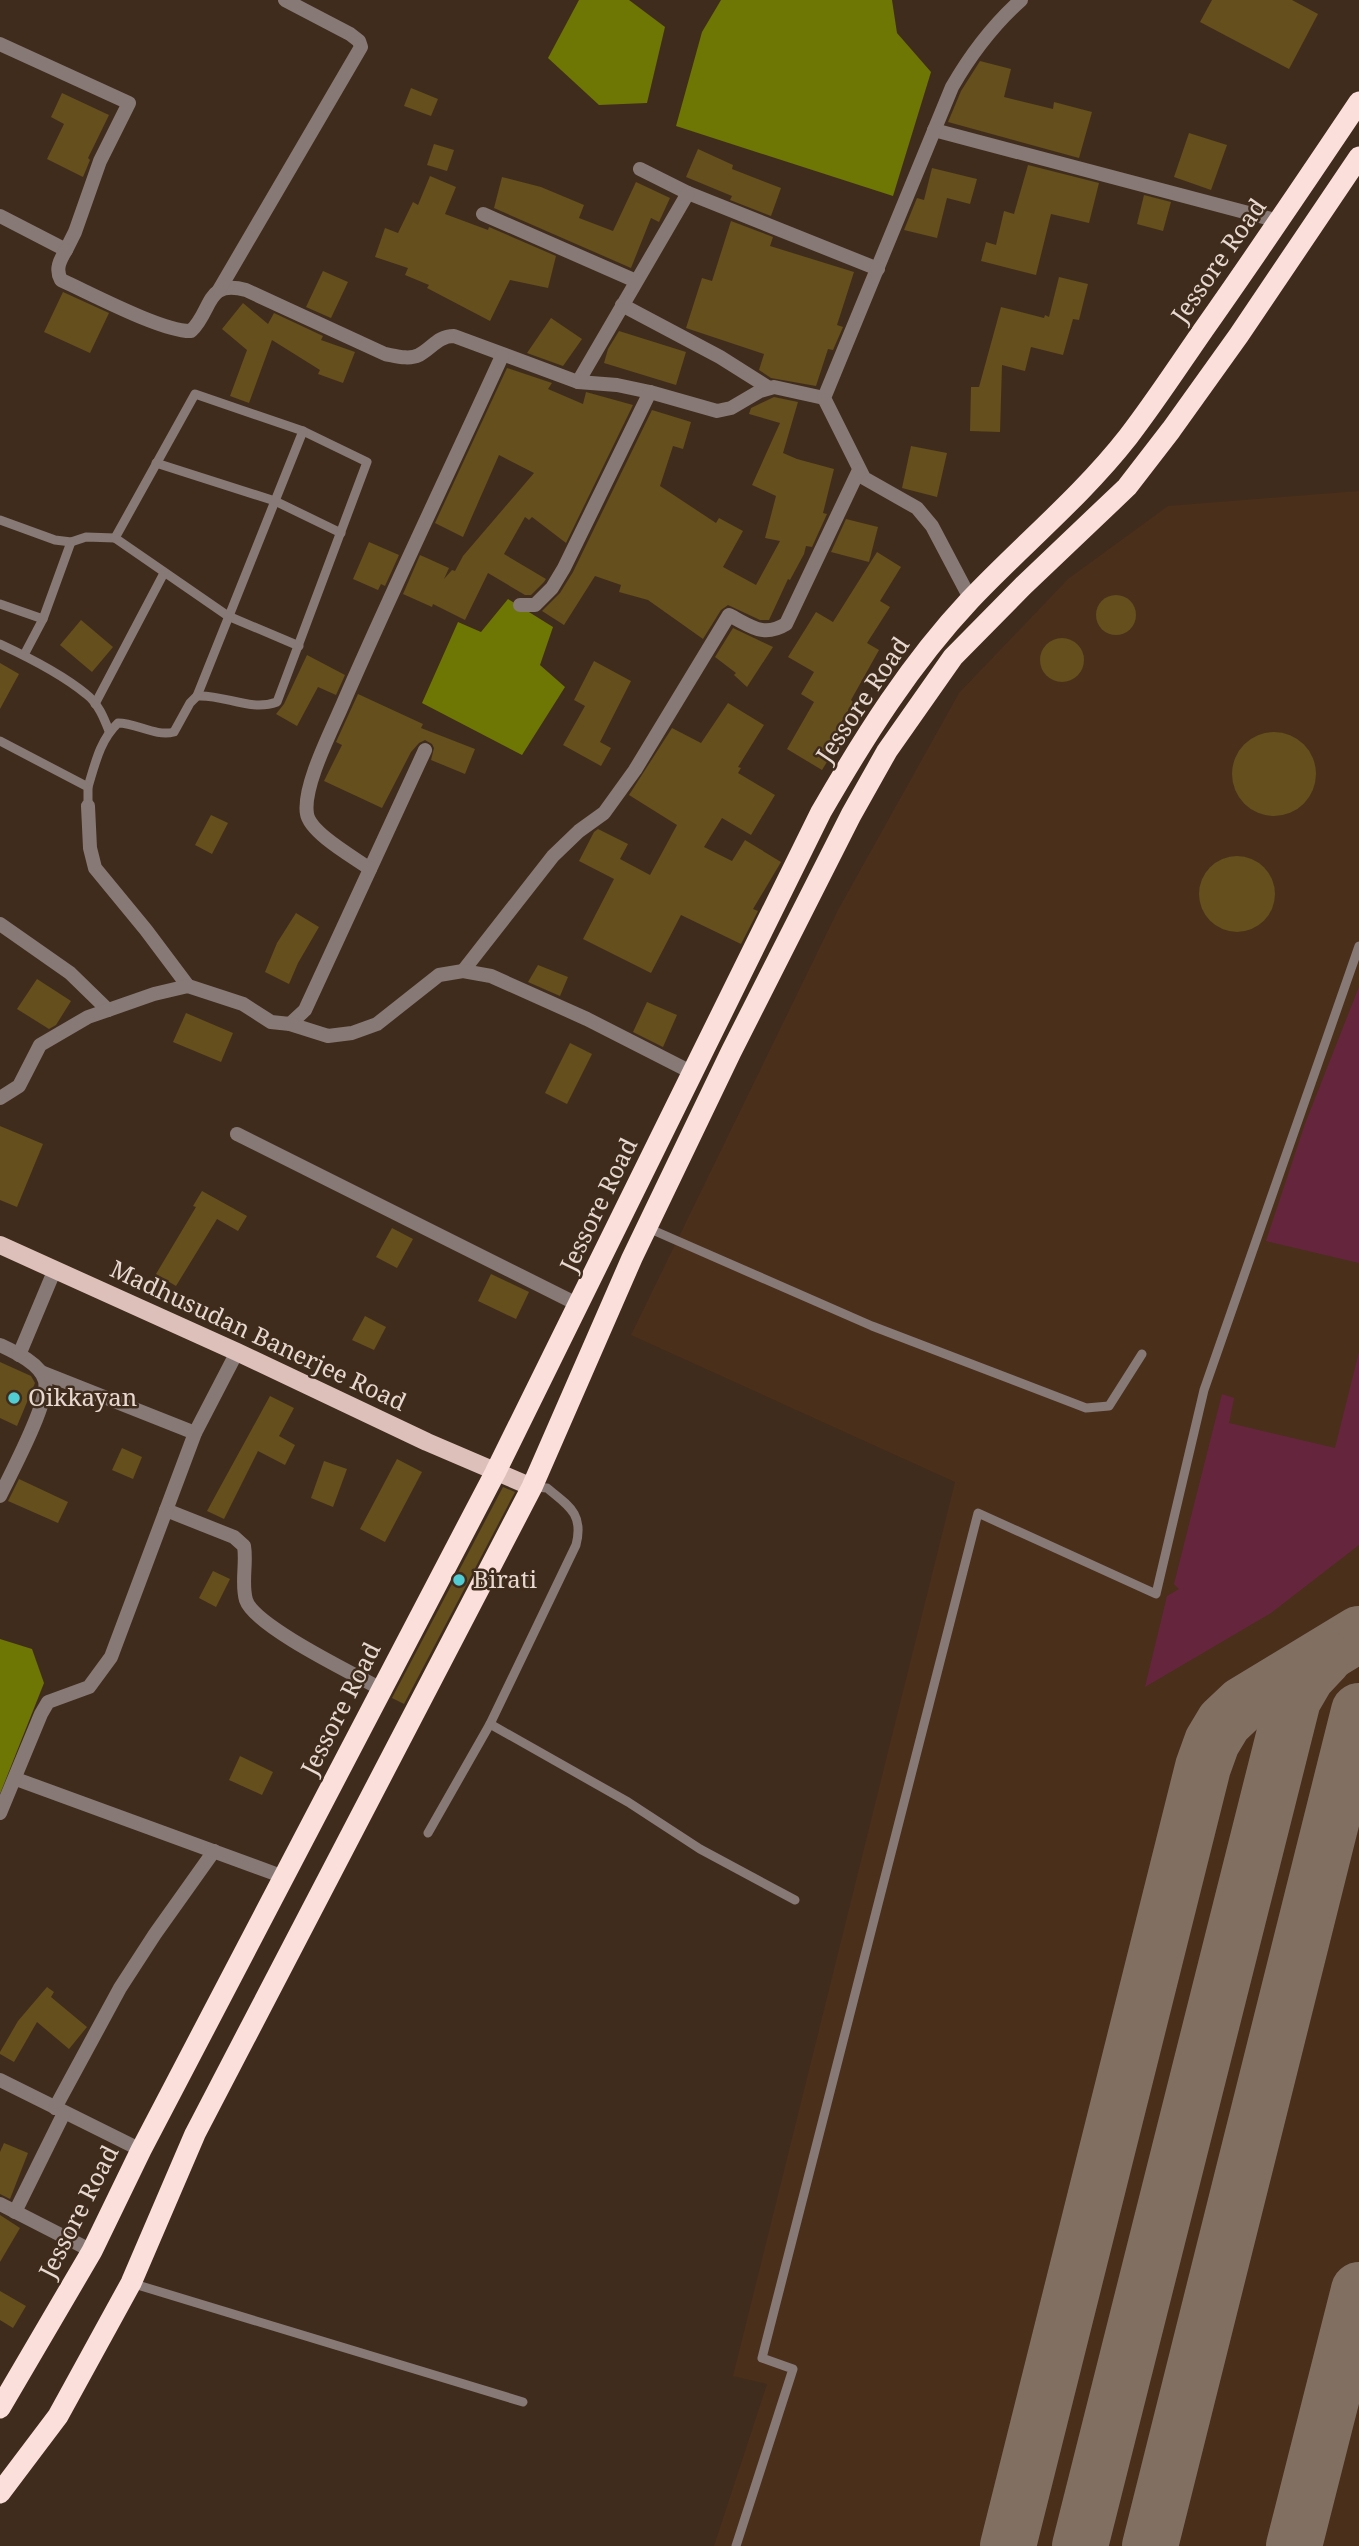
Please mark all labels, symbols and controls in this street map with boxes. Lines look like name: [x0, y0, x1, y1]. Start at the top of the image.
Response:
street label: Jessore Road: [1162, 191, 1273, 330]
street label: Jessore Road: [807, 630, 916, 769]
street label: Jessore Road: [551, 1132, 644, 1278]
street label: Madhusudan Banerjee Road: [105, 1251, 412, 1418]
place label: Oikkayan: [28, 1380, 137, 1413]
marker: Oikkayan: [6, 1390, 22, 1406]
place label: Birati: [473, 1562, 537, 1595]
marker: Birati: [451, 1572, 467, 1588]
street label: Jessore Road: [292, 1636, 387, 1781]
street label: Jessore Road: [30, 2139, 125, 2284]

